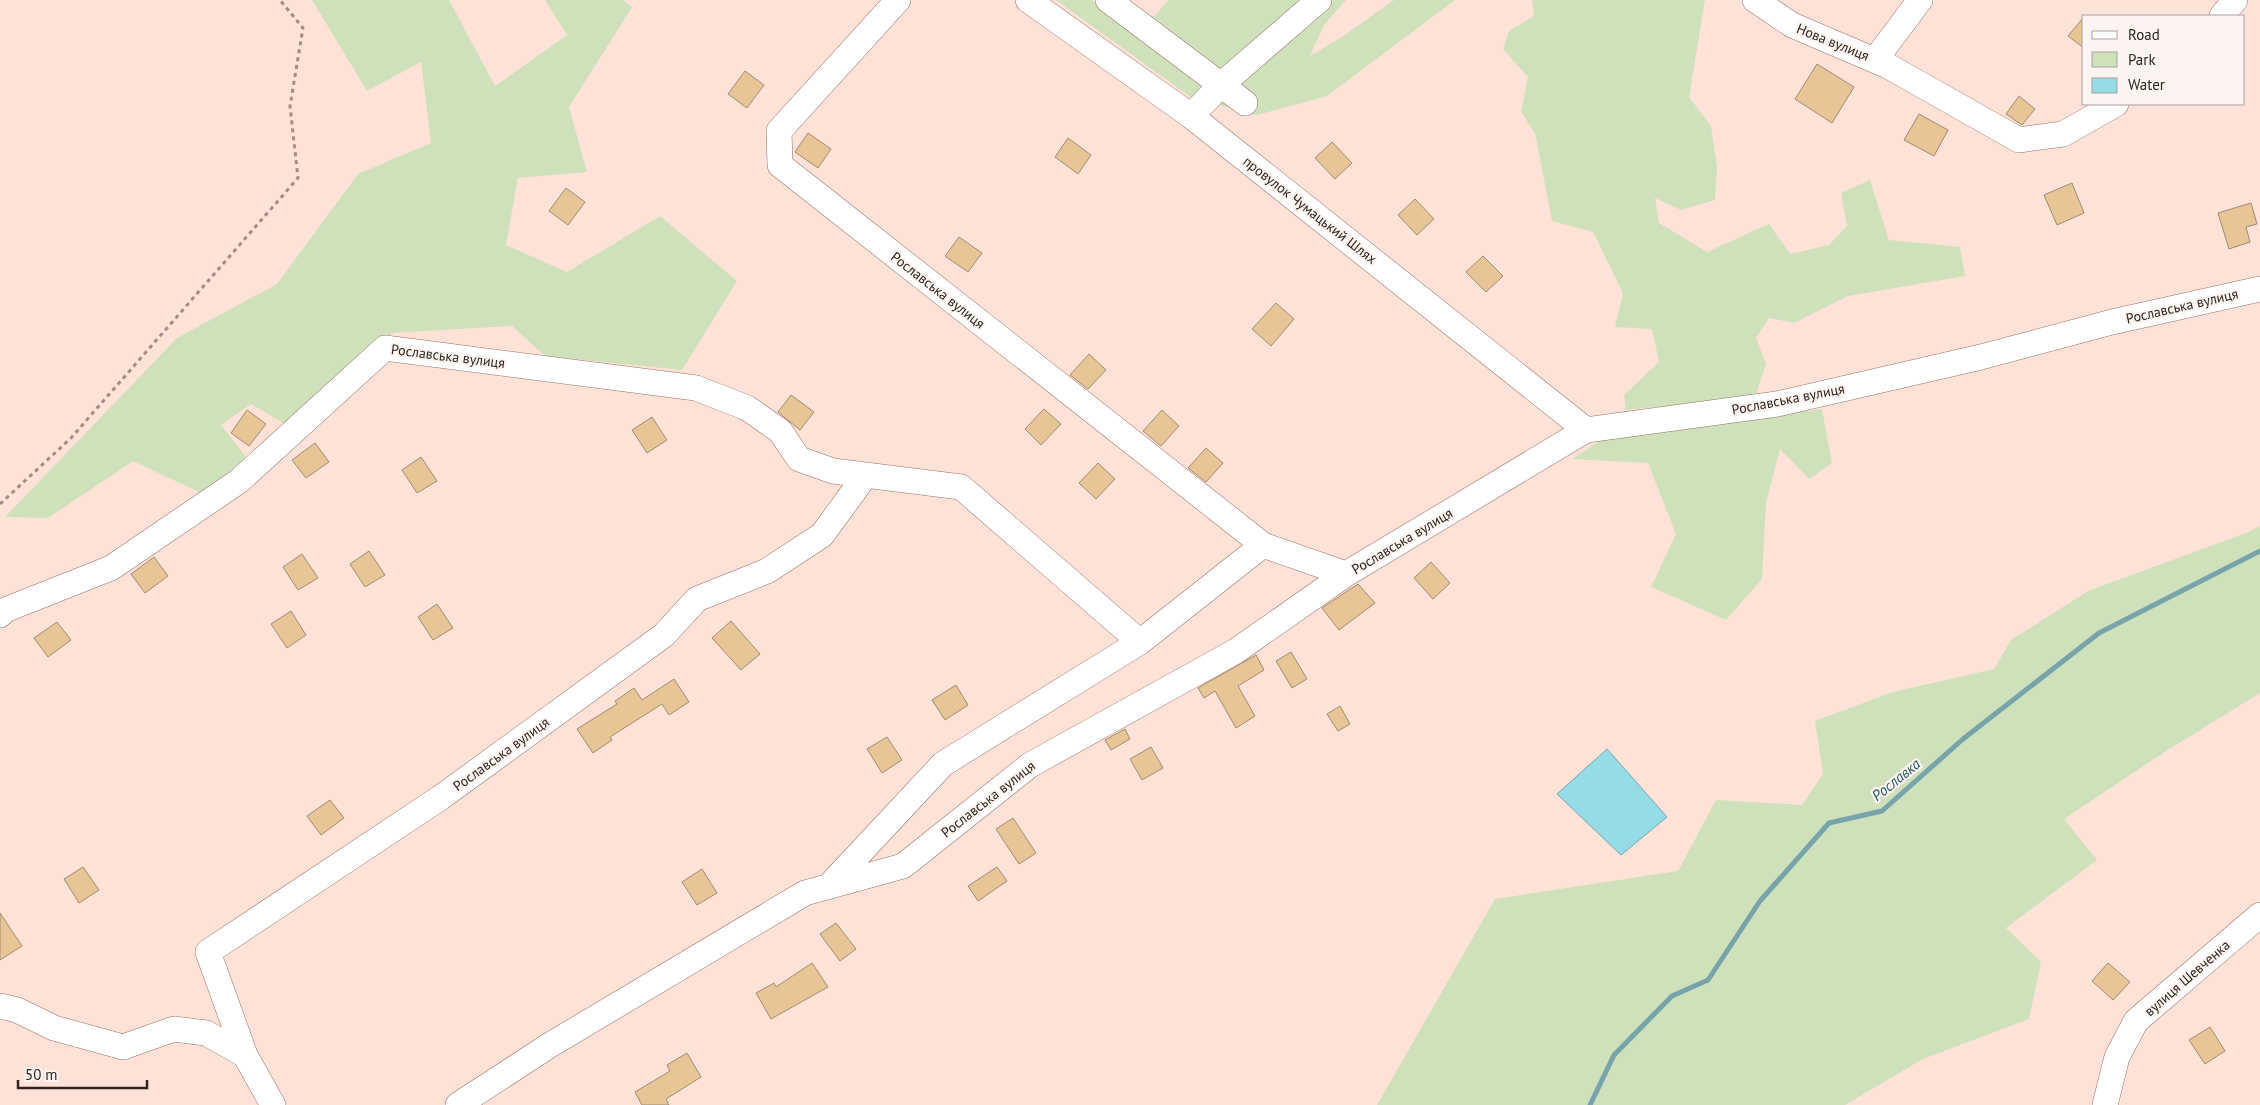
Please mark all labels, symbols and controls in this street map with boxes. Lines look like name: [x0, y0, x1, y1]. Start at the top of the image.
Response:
legend: [2082, 15, 2245, 105]
street label: Нова вулиця: [1794, 19, 1872, 65]
text: Road: [2128, 25, 2160, 44]
text: Park: [2128, 50, 2156, 69]
text: Water: [2128, 75, 2165, 94]
street label: провулок Чумацький Шлях: [1239, 152, 1381, 268]
street label: Рославська вулиця: [887, 248, 989, 332]
street label: Рославська вулиця: [2124, 284, 2240, 328]
street label: Рославська вулиця: [390, 340, 506, 372]
street label: Рославська вулиця: [1730, 379, 1846, 419]
street label: Рославська вулиця: [1348, 504, 1456, 578]
street label: Рославська вулиця: [449, 713, 553, 795]
water label: Рославка: [1868, 754, 1924, 805]
street label: Рославська вулиця: [937, 757, 1039, 841]
street label: вулиця Шевченка: [2140, 936, 2234, 1020]
scale bar: [18, 1058, 146, 1090]
text: 50 m: [25, 1065, 58, 1084]

